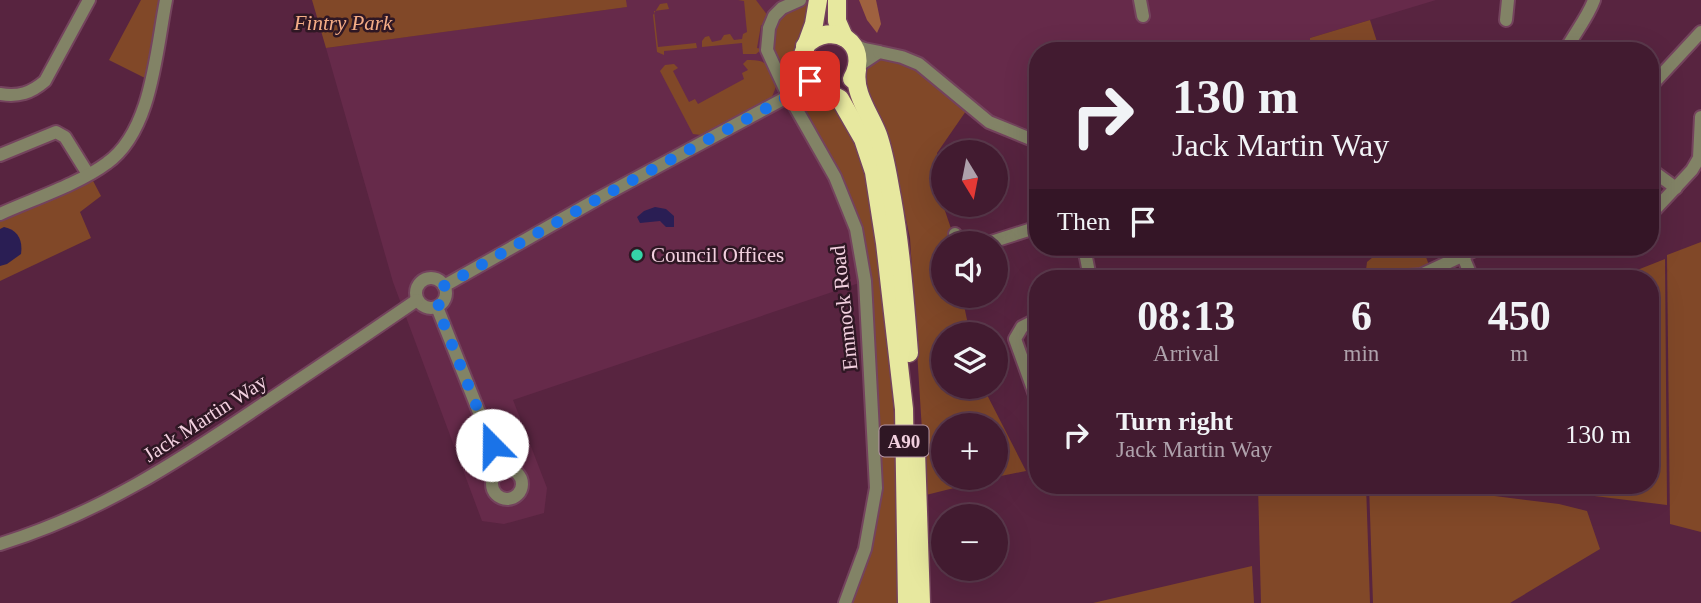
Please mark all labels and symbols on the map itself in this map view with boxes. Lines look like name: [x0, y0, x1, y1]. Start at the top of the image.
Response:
park label: Fintry Park: [293, 11, 393, 35]
pin: [780, 51, 840, 111]
north arrow: [931, 140, 1008, 217]
place label: Council Offices: [651, 243, 784, 267]
street label: Emmock Road: [825, 244, 862, 372]
marker: Council Offices: [629, 247, 645, 263]
street label: Jack Martin Way: [139, 369, 272, 467]
position arrow: [455, 408, 529, 482]
road number: A90: [880, 426, 928, 456]

